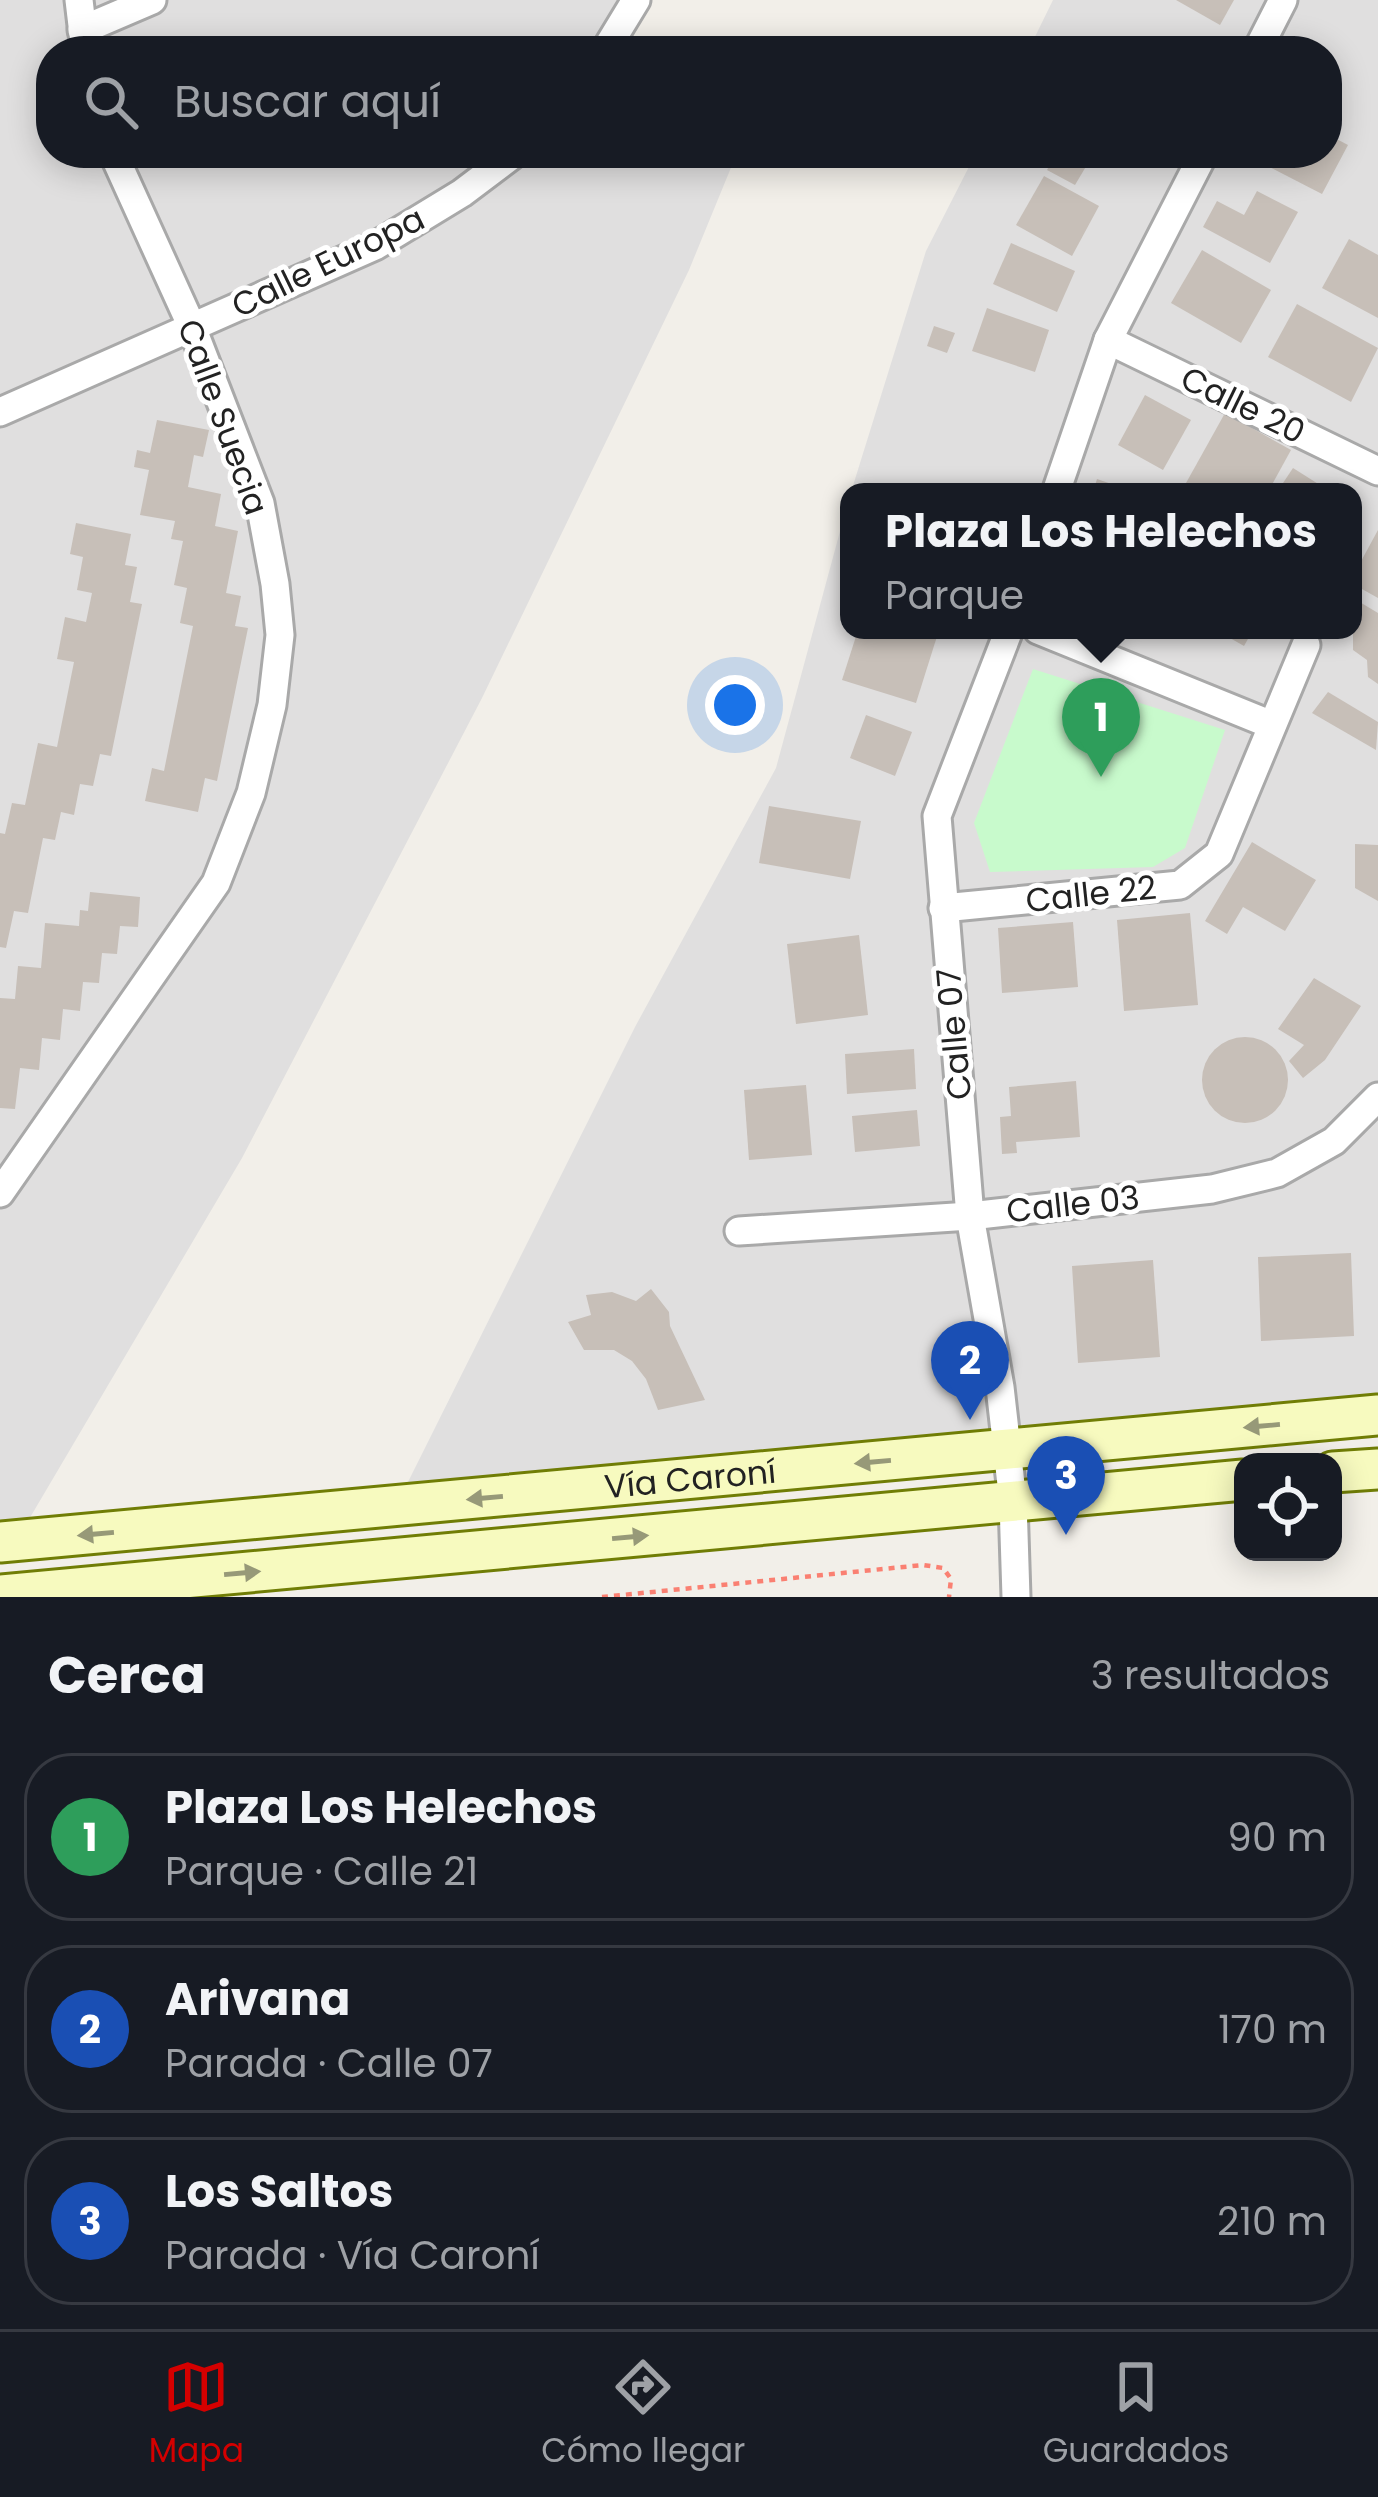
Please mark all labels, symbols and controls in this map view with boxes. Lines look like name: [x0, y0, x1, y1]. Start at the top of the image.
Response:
search box: [36, 36, 1342, 168]
icon: search: [78, 69, 144, 135]
text: Buscar aquí: [174, 70, 441, 133]
street label: Calle Europa: [224, 195, 432, 329]
street label: Calle Suecia: [166, 313, 280, 521]
street label: Calle 20: [1173, 355, 1313, 455]
popup: [840, 483, 1362, 639]
text: Plaza Los Helechos: [885, 500, 1317, 563]
text: Parque: [885, 568, 1024, 623]
your location: [705, 675, 765, 735]
pin: 1: [1062, 678, 1140, 777]
street label: Calle 22: [1023, 864, 1159, 924]
street label: Calle 07: [925, 966, 983, 1102]
street label: Calle 03: [1004, 1174, 1142, 1234]
pin: 2: [931, 1321, 1009, 1420]
one-way arrow: [1242, 1417, 1280, 1436]
pin: 3: [1027, 1436, 1105, 1535]
street label: Vía Caroní: [602, 1447, 778, 1510]
one-way arrow: [854, 1453, 891, 1472]
map controls: [1234, 1453, 1342, 1561]
button: locate: [1234, 1453, 1342, 1561]
one-way arrow: [466, 1489, 503, 1508]
one-way arrow: [77, 1524, 115, 1543]
one-way arrow: [612, 1527, 649, 1546]
one-way arrow: [224, 1563, 261, 1582]
text: Cerca: [48, 1639, 206, 1711]
text: 3 resultados: [1091, 1648, 1330, 1703]
text: Plaza Los Helechos: [165, 1776, 597, 1839]
text: 1: [83, 1810, 97, 1865]
text: 90 m: [1227, 1810, 1327, 1865]
text: Parque · Calle 21: [165, 1844, 478, 1899]
text: Arivana: [165, 1968, 350, 2031]
text: 2: [79, 2002, 101, 2057]
text: 170 m: [1218, 2002, 1327, 2057]
text: Parada · Calle 07: [165, 2036, 493, 2091]
text: Los Saltos: [165, 2160, 393, 2223]
text: 3: [78, 2194, 102, 2249]
text: 210 m: [1217, 2194, 1327, 2249]
text: Parada · Vía Caroní: [165, 2228, 540, 2283]
tab: Mapa: [149, 2354, 244, 2476]
tab: Cómo llegar: [541, 2354, 745, 2476]
tab: Guardados: [1043, 2354, 1229, 2476]

